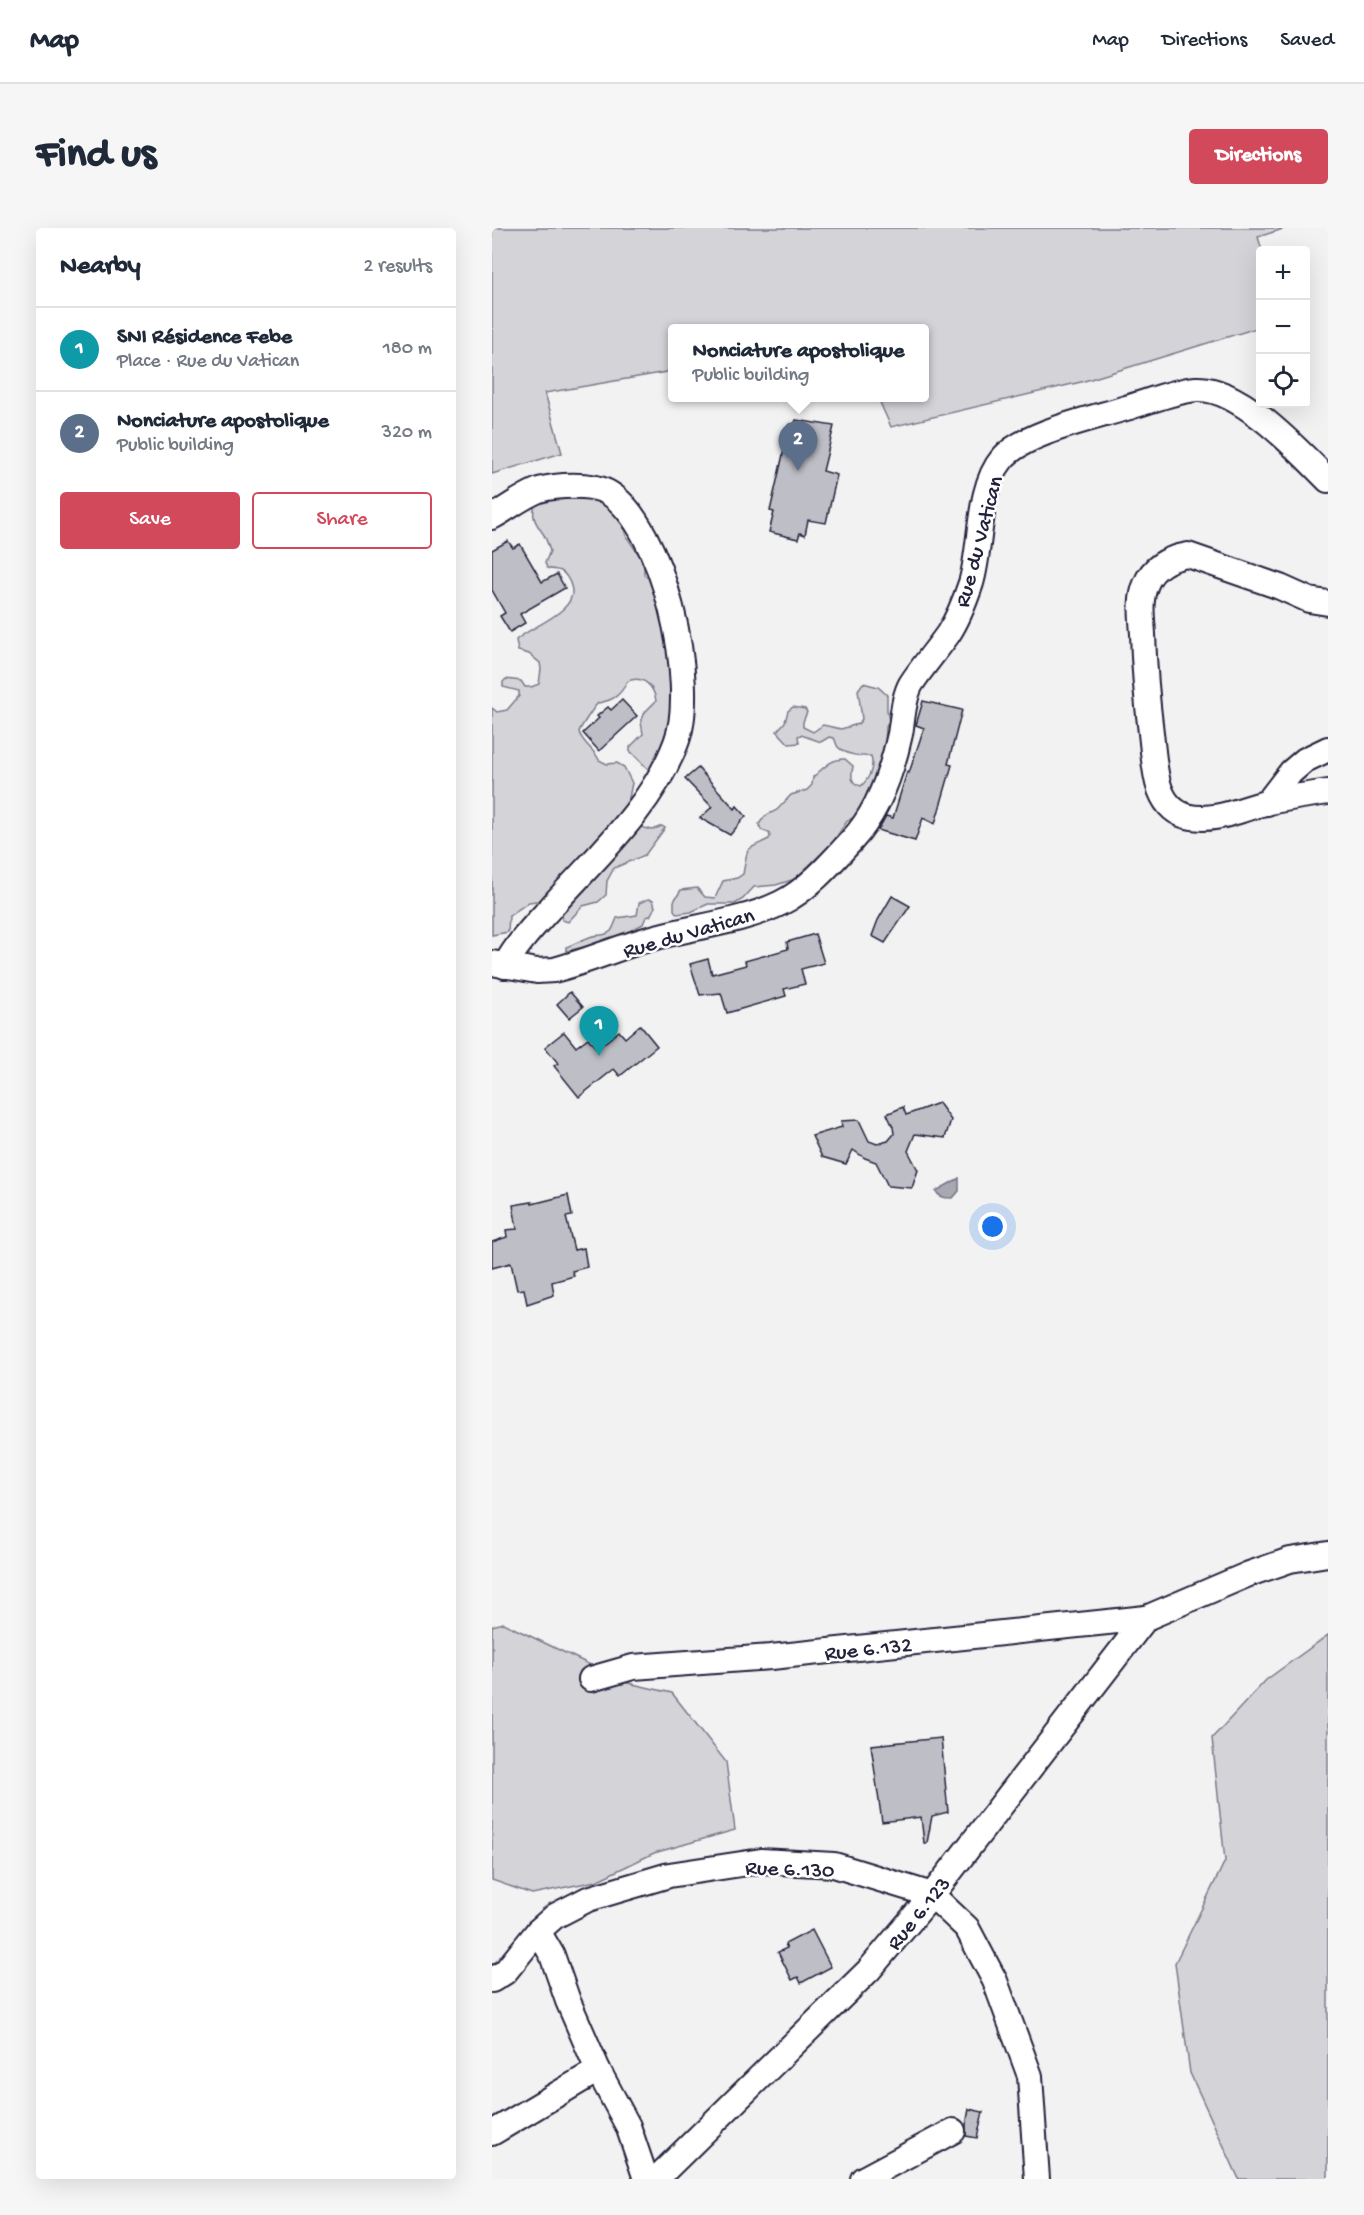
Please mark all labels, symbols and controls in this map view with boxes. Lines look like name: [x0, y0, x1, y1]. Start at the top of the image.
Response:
text: Map: [30, 25, 79, 58]
text: Map: [1092, 29, 1129, 54]
text: Directions: [1162, 29, 1247, 54]
text: Saved: [1280, 29, 1334, 54]
button: Directions: [1189, 129, 1328, 184]
text: Find us: [36, 132, 156, 181]
map controls: [1256, 246, 1310, 408]
button: +: [1256, 246, 1310, 300]
text: Nearby: [60, 252, 141, 283]
text: 2 results: [363, 256, 432, 279]
button: −: [1256, 300, 1310, 354]
popup: [668, 324, 929, 402]
text: SNI Résidence Febe: [117, 325, 292, 351]
text: 1: [75, 338, 84, 361]
text: 180 m: [383, 338, 432, 361]
text: Nonciature apostolique: [693, 339, 904, 365]
text: Place · Rue du Vatican: [117, 351, 299, 374]
button: locate: [1256, 354, 1310, 408]
text: Public building: [693, 365, 809, 388]
text: Nonciature apostolique: [117, 409, 329, 435]
text: 2: [75, 422, 84, 445]
text: 320 m: [382, 422, 432, 445]
pin: 2: [778, 422, 818, 471]
text: Public building: [117, 435, 234, 458]
street label: Rue du Vatican: [951, 473, 1011, 611]
button: Save: [60, 492, 240, 549]
button: Share: [252, 492, 432, 549]
street label: Rue du Vatican: [621, 904, 758, 966]
pin: 1: [580, 1006, 618, 1056]
your location: [978, 1212, 1007, 1241]
street label: Rue 6.132: [824, 1633, 914, 1668]
street label: Rue 6.130: [745, 1856, 835, 1886]
street label: Rue 6.123: [882, 1872, 958, 1957]

